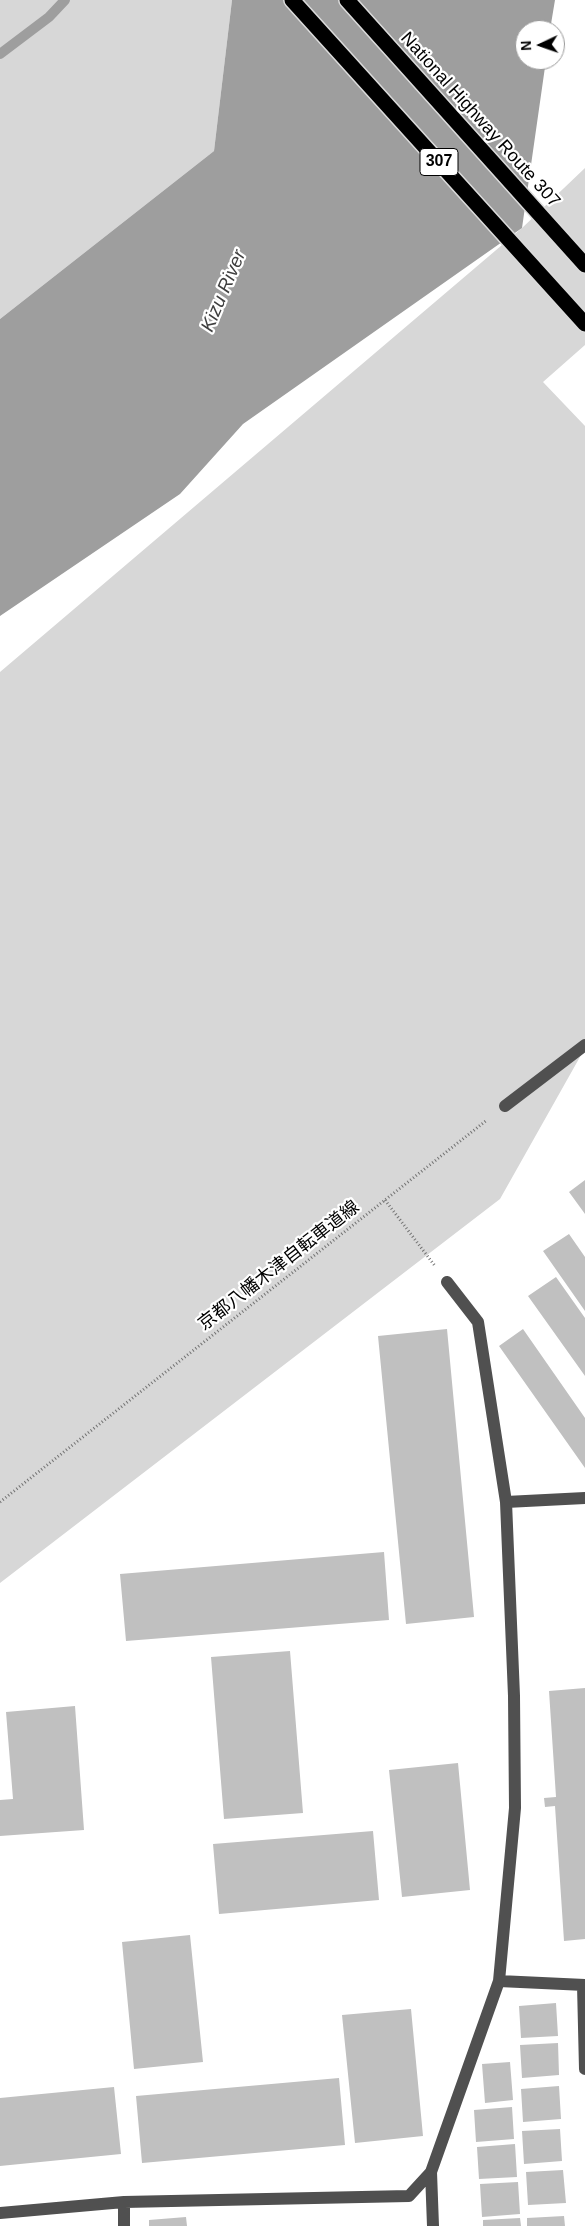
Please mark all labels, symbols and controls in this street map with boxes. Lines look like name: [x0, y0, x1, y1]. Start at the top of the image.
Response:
north arrow: [515, 20, 565, 70]
street label: National Highway Route 307: [396, 28, 564, 212]
road number: 307: [420, 148, 458, 176]
water label: Kizu River: [197, 247, 251, 335]
street label: 京都八幡木津自転車道線: [194, 1197, 364, 1335]

